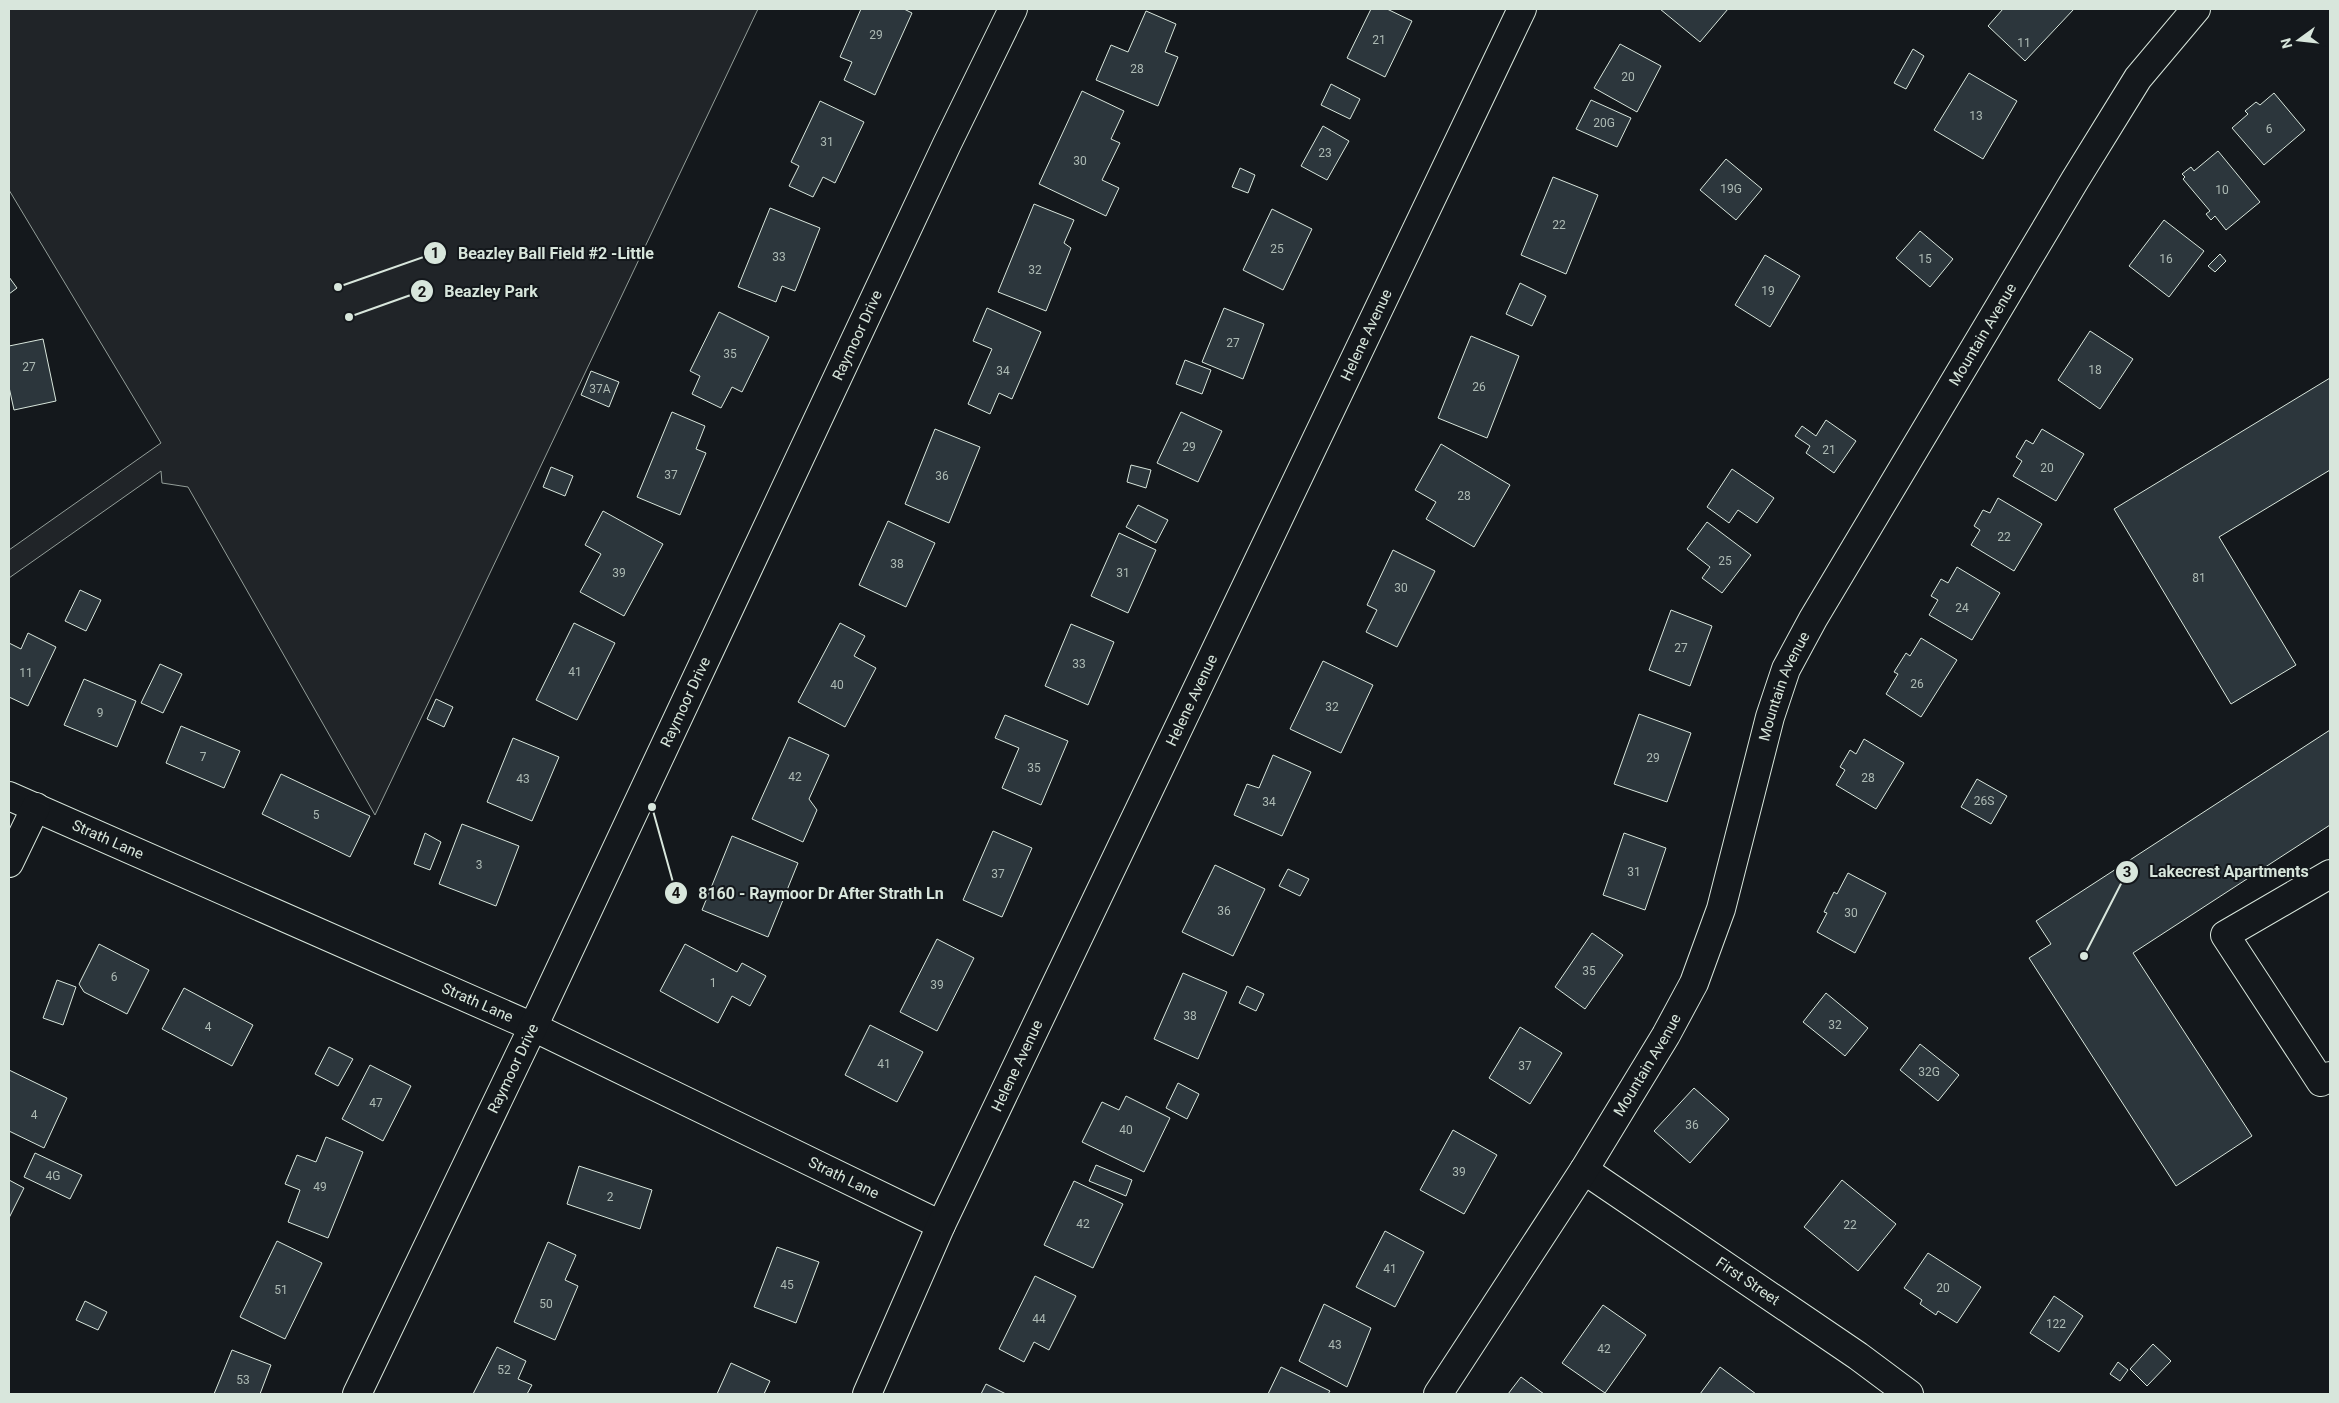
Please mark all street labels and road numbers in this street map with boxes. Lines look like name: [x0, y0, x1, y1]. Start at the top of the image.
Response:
street label: Mountain Avenue: [1945, 280, 2020, 389]
street label: Helene Avenue: [1337, 286, 1396, 384]
street label: Raymoor Drive: [829, 287, 886, 383]
street label: Mountain Avenue: [1755, 628, 1813, 743]
street label: Helene Avenue: [1162, 652, 1221, 749]
street label: Raymoor Drive: [657, 654, 714, 750]
street label: Strath Lane: [69, 816, 146, 863]
street label: Strath Lane: [439, 979, 516, 1026]
street label: Mountain Avenue: [1610, 1011, 1685, 1120]
street label: Helene Avenue: [988, 1017, 1047, 1114]
street label: Raymoor Drive: [484, 1021, 542, 1116]
street label: Strath Lane: [805, 1153, 882, 1203]
street label: First Street: [1713, 1253, 1783, 1309]

